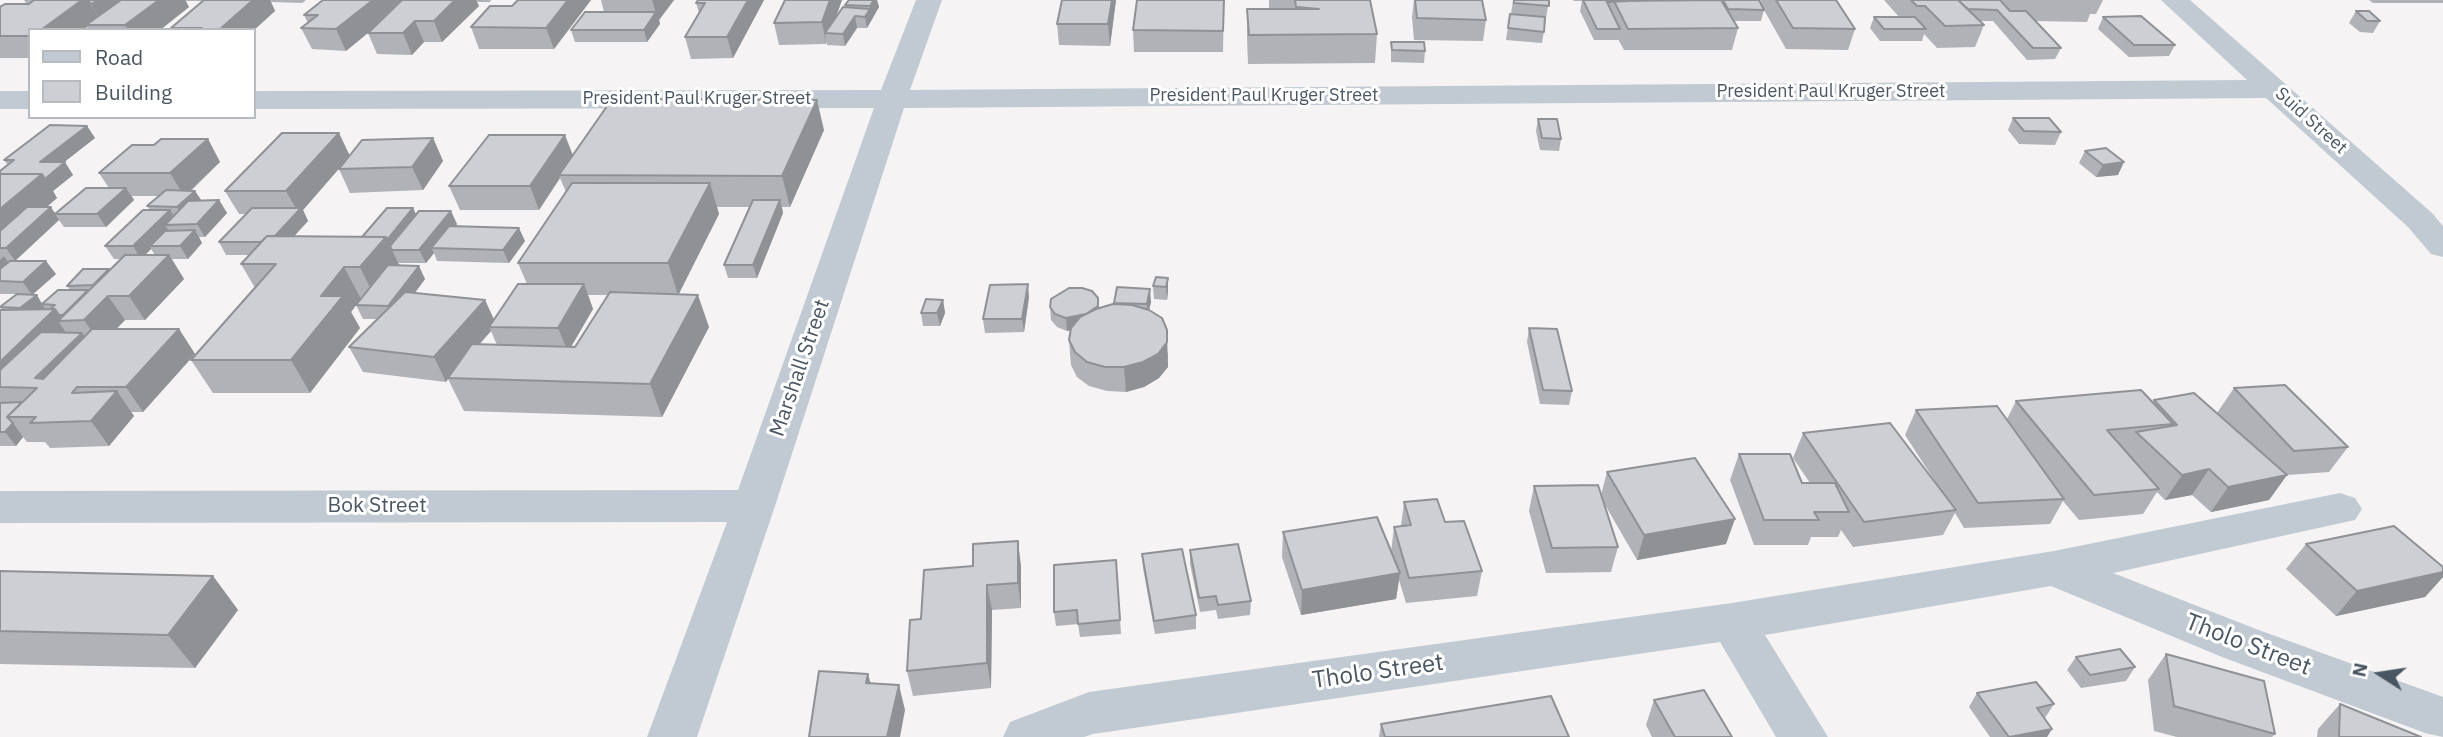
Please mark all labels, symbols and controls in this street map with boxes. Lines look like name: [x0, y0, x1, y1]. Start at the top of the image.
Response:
legend: [28, 28, 256, 119]
text: Road: [95, 43, 143, 71]
text: Building: [95, 78, 172, 106]
street label: President Paul Kruger Street: [1717, 81, 1945, 103]
street label: Suid Street: [2271, 83, 2351, 159]
street label: President Paul Kruger Street: [1150, 85, 1378, 107]
street label: President Paul Kruger Street: [583, 88, 811, 110]
street label: Marshall Street: [765, 296, 835, 440]
street label: Bok Street: [327, 493, 427, 519]
street label: Tholo Street: [2181, 608, 2315, 682]
north arrow: [2345, 639, 2415, 709]
street label: Tholo Street: [1311, 649, 1445, 695]
text: N: [2346, 660, 2373, 679]

